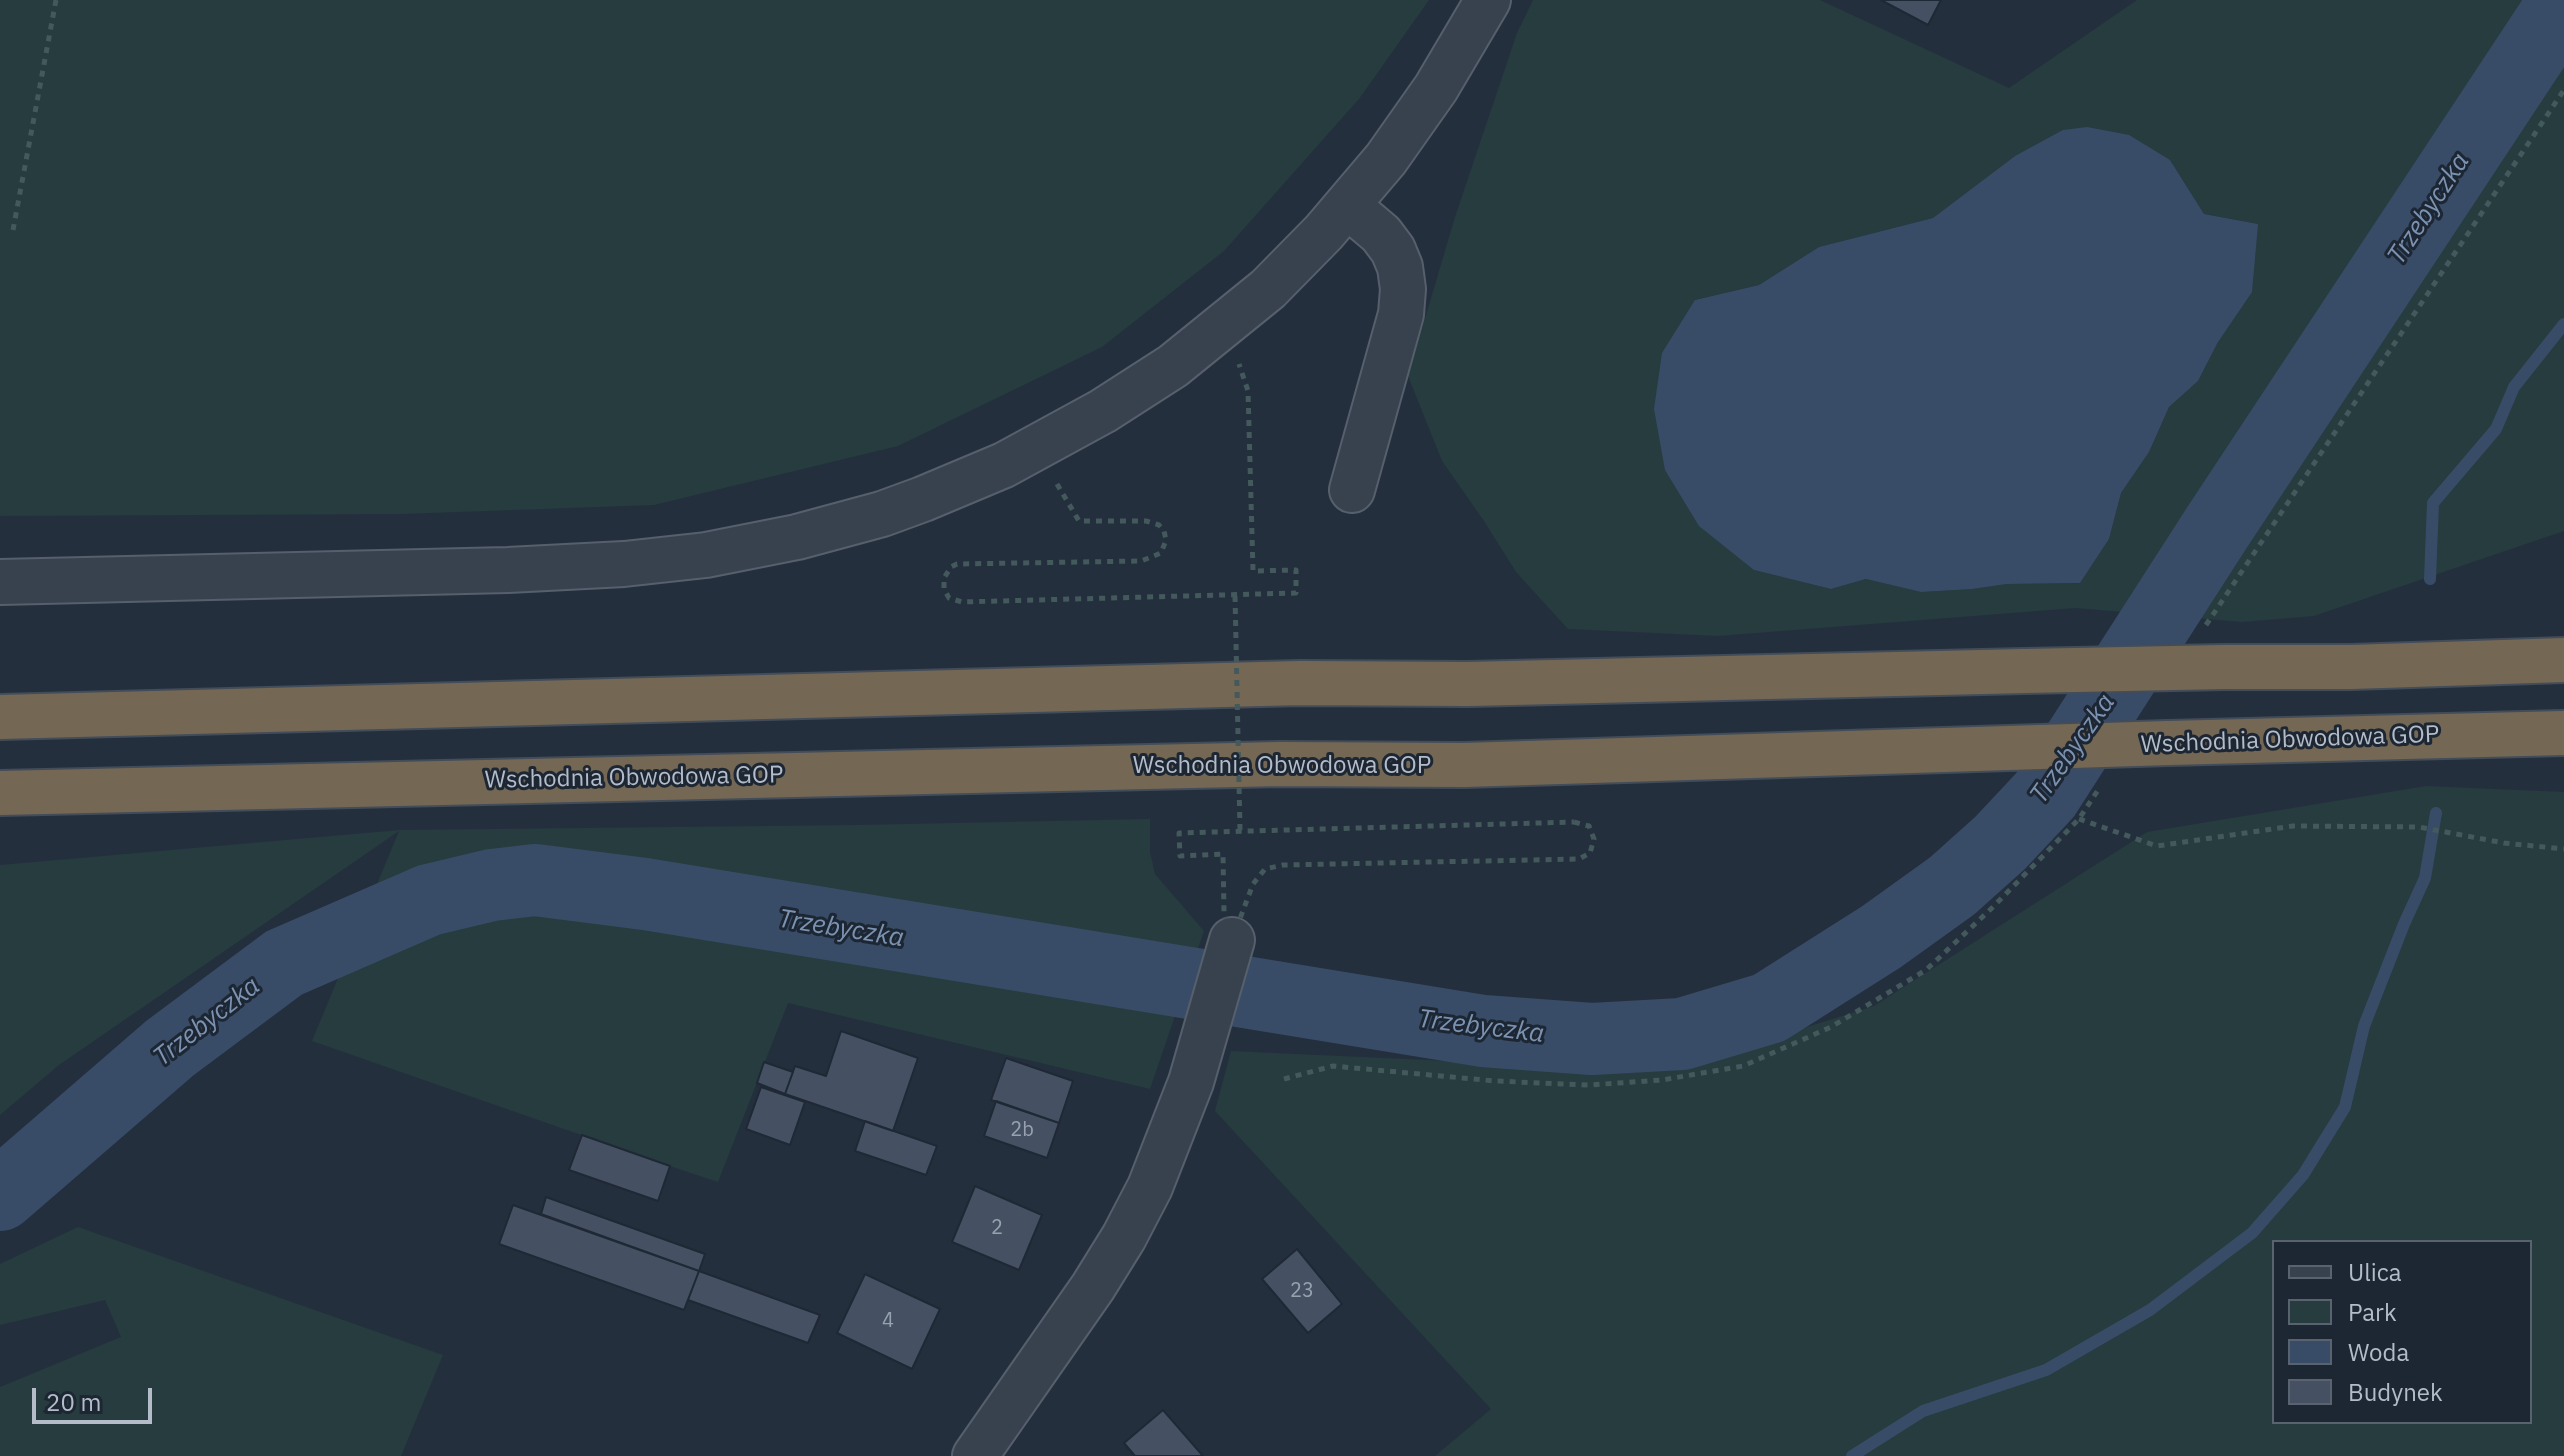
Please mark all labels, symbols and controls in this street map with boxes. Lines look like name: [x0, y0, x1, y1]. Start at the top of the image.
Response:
water label: Trzebyczka: [2381, 147, 2477, 271]
water label: Trzebyczka: [2024, 688, 2122, 810]
street label: Wschodnia Obwodowa GOP: [2140, 720, 2440, 760]
street label: Wschodnia Obwodowa GOP: [1133, 752, 1431, 780]
street label: Wschodnia Obwodowa GOP: [484, 761, 784, 795]
water label: Trzebyczka: [776, 904, 906, 954]
water label: Trzebyczka: [147, 971, 267, 1073]
water label: Trzebyczka: [1416, 1004, 1546, 1050]
house number: 2b: [1010, 1118, 1034, 1142]
house number: 2: [991, 1216, 1003, 1240]
legend: [2272, 1240, 2532, 1424]
text: Ulica: [2348, 1256, 2402, 1288]
house number: 23: [1290, 1279, 1314, 1303]
text: Park: [2348, 1296, 2397, 1328]
house number: 4: [882, 1309, 894, 1333]
text: Woda: [2348, 1336, 2409, 1368]
scale bar: [36, 1372, 156, 1422]
text: Budynek: [2348, 1376, 2443, 1408]
text: 20 m: [46, 1386, 101, 1418]

